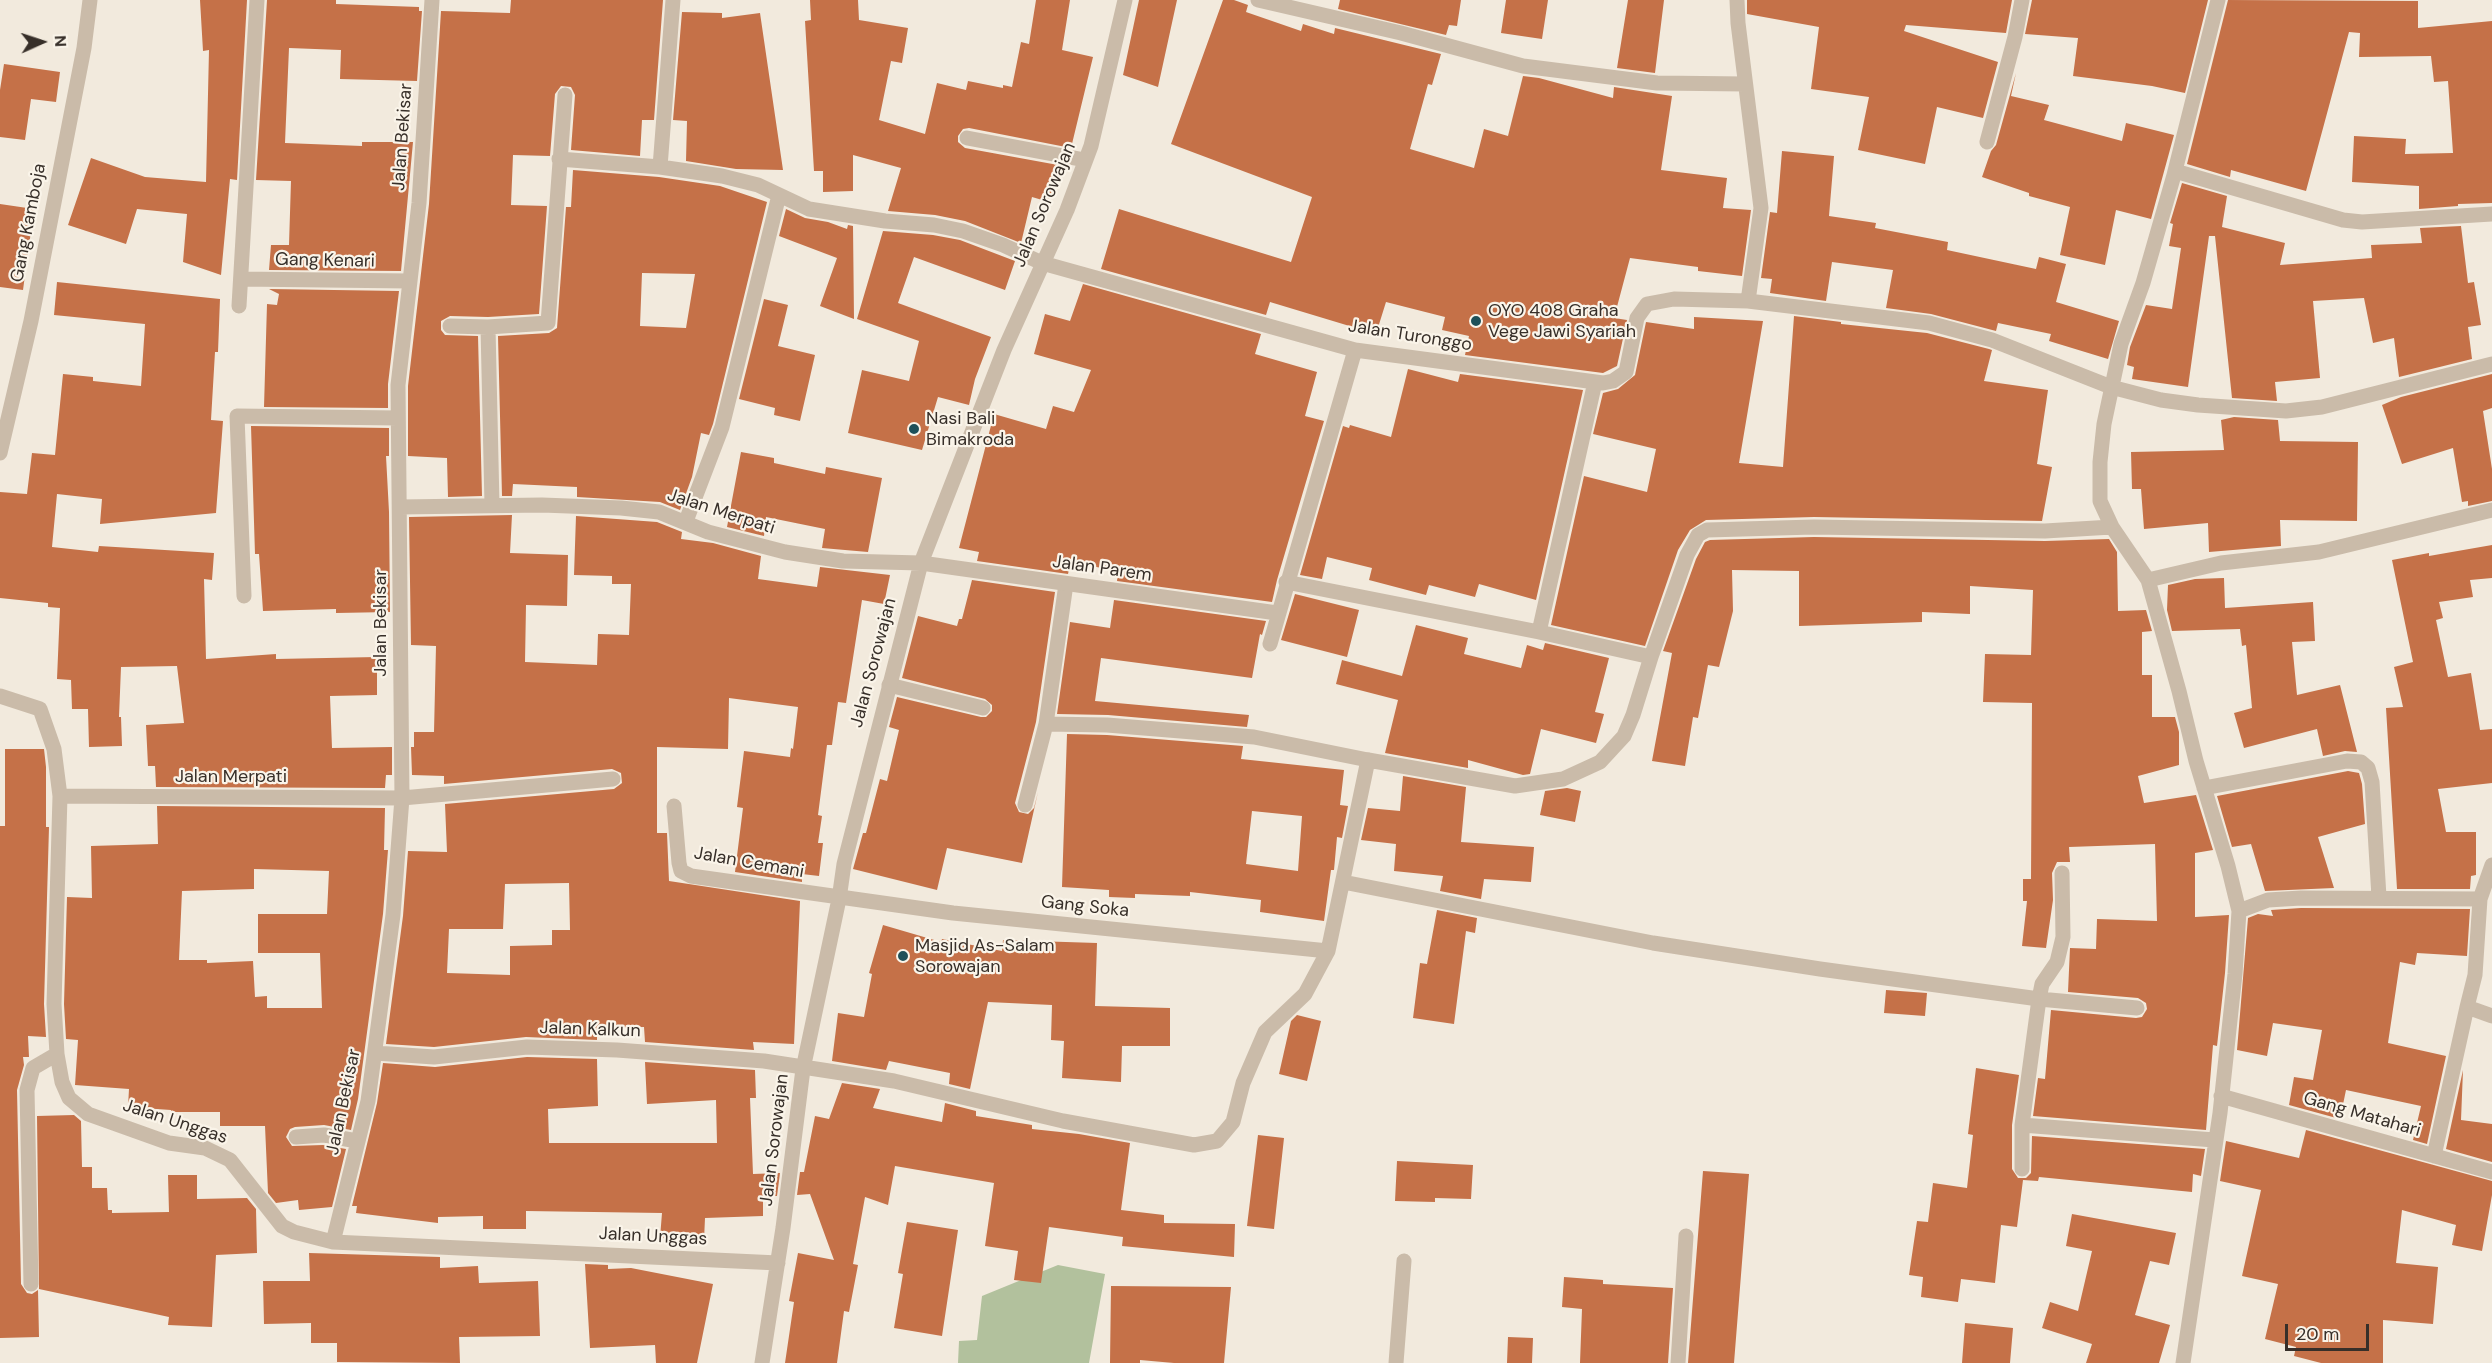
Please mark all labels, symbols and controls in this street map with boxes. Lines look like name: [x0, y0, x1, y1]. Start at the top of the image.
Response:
north arrow: [12, 12, 72, 72]
text: N: [50, 35, 71, 47]
street label: Jalan Bekisar: [388, 83, 418, 191]
street label: Jalan Sorowajan: [1009, 139, 1081, 271]
street label: Gang Kamboja: [7, 162, 51, 284]
street label: Gang Kenari: [275, 249, 375, 273]
place label: OYO 408 Graha Vege Jawi Syariah: [1488, 300, 1636, 342]
marker: OYO 408 Graha Vege Jawi Syariah: [1469, 314, 1483, 328]
street label: Jalan Turonggo: [1347, 316, 1473, 356]
place label: Nasi Bali Bimakroda: [926, 408, 1014, 450]
marker: Nasi Bali Bimakroda: [907, 422, 921, 436]
street label: Jalan Merpati: [664, 484, 778, 540]
street label: Jalan Parem: [1051, 551, 1153, 587]
street label: Jalan Bekisar: [370, 569, 392, 677]
street label: Jalan Sorowajan: [846, 596, 902, 730]
street label: Jalan Merpati: [175, 766, 287, 788]
street label: Jalan Cemani: [692, 843, 806, 883]
street label: Gang Soka: [1040, 892, 1130, 922]
place label: Masjid As-Salam Sorowajan: [915, 935, 1055, 978]
marker: Masjid As-Salam Sorowajan: [896, 949, 910, 963]
street label: Jalan Kalkun: [539, 1017, 641, 1043]
street label: Jalan Bekisar: [322, 1047, 366, 1157]
street label: Jalan Sorowajan: [756, 1073, 794, 1207]
street label: Gang Matahari: [2301, 1088, 2423, 1142]
street label: Jalan Unggas: [120, 1095, 230, 1149]
street label: Jalan Unggas: [598, 1223, 708, 1251]
scale bar: [2288, 1312, 2372, 1350]
text: 20 m: [2296, 1322, 2339, 1346]

